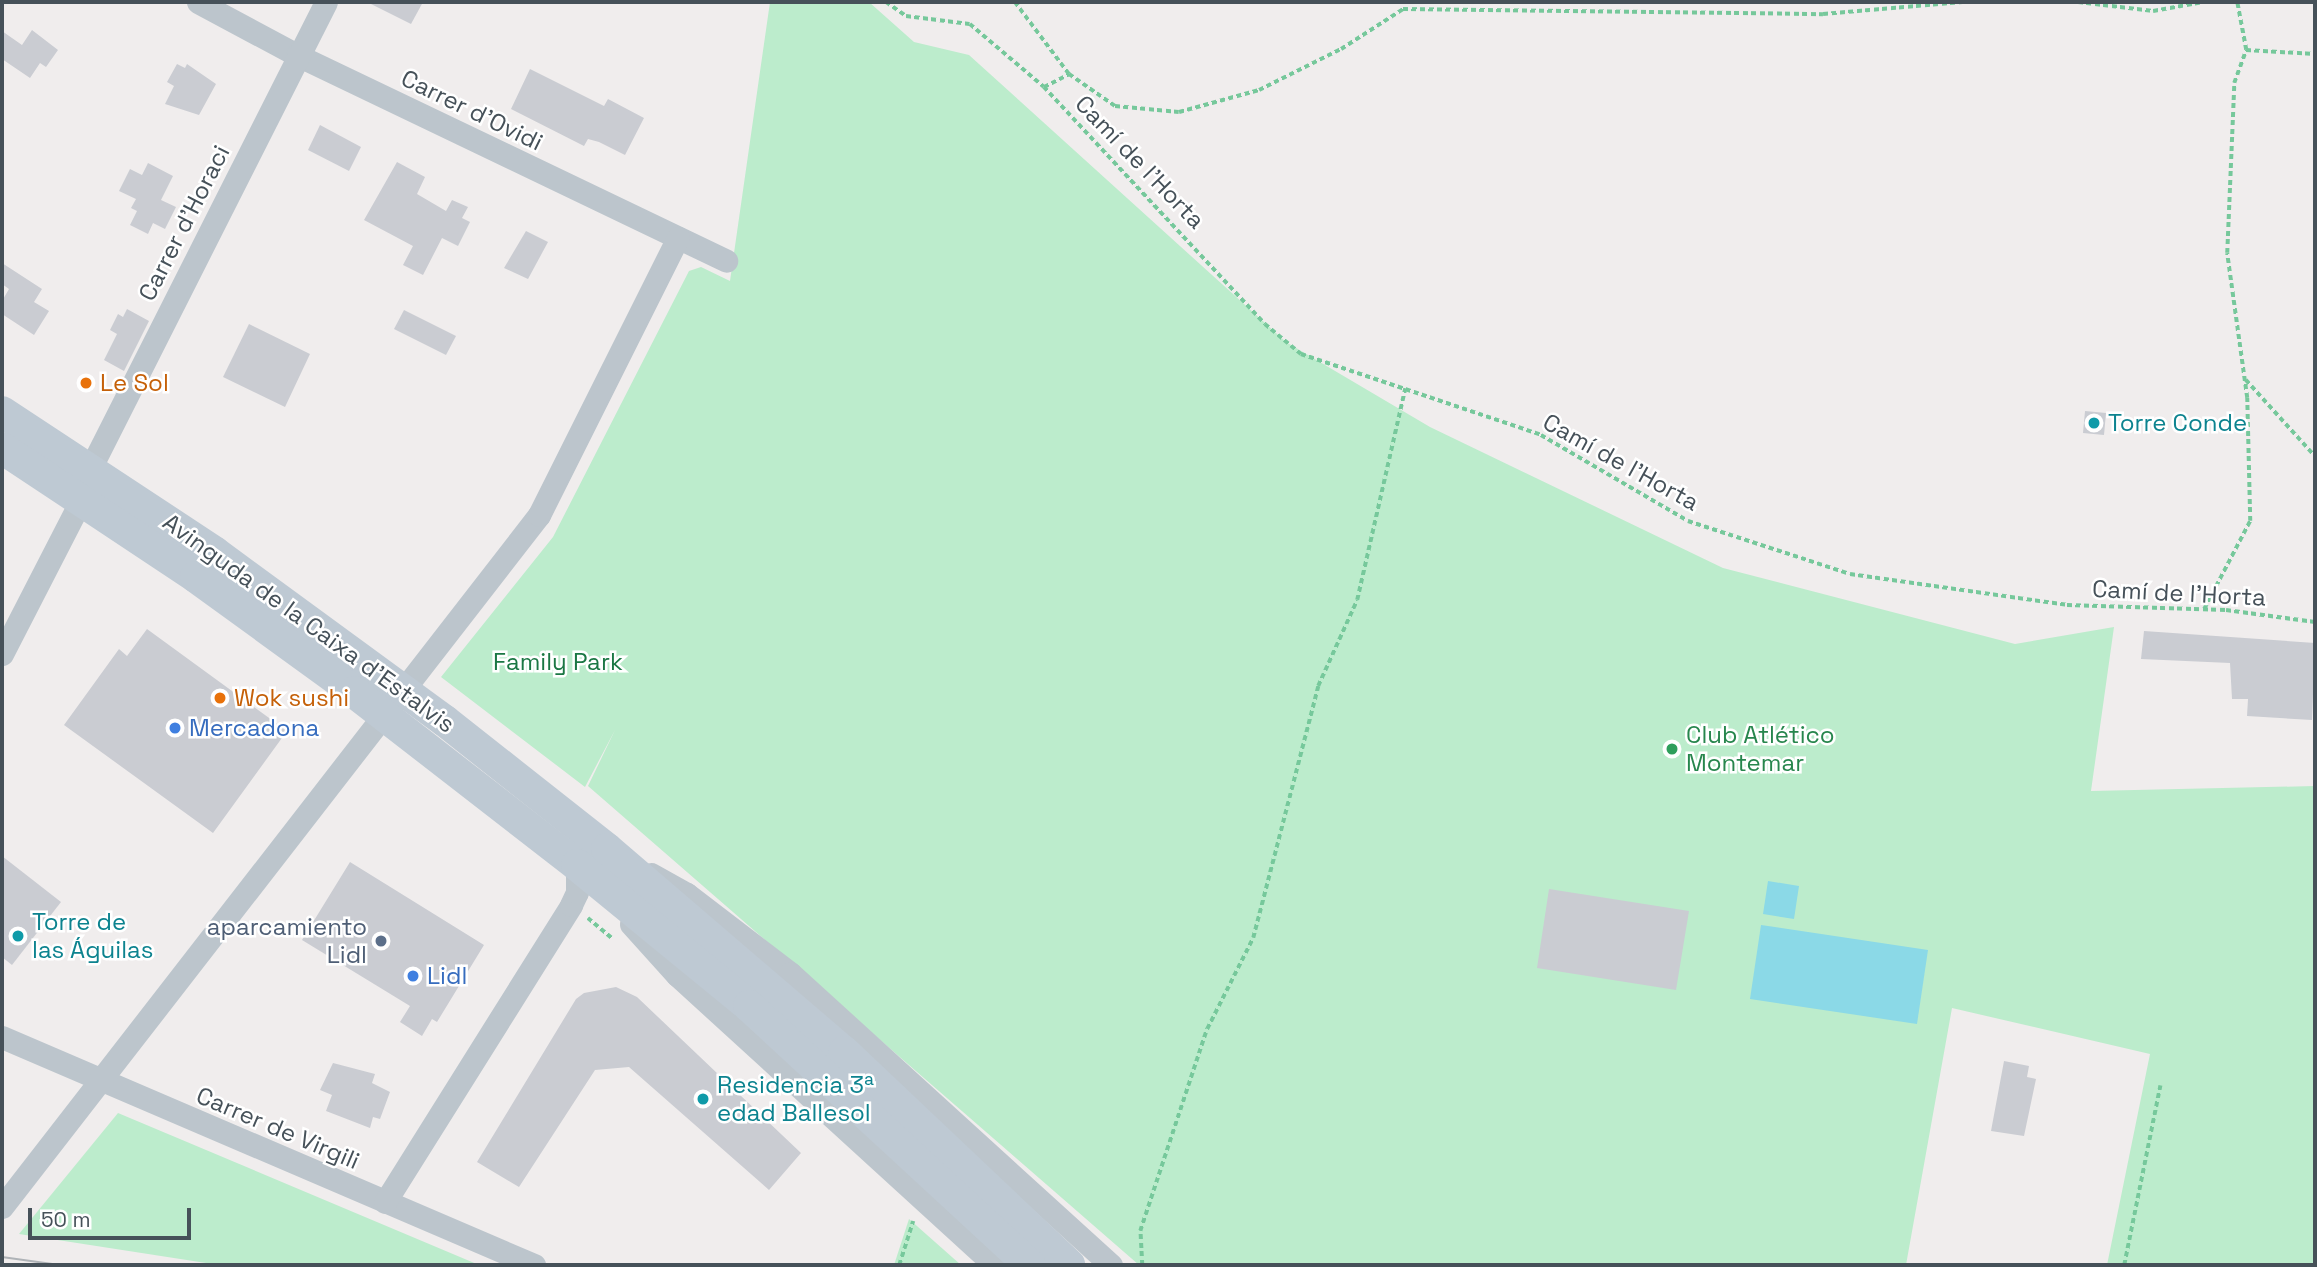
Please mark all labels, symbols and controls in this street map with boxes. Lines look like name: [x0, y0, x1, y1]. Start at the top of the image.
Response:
street label: Carrer d'Ovidi: [397, 63, 547, 157]
street label: Camí de l'Horta: [1069, 89, 1211, 235]
street label: Carrer d'Horaci: [132, 140, 236, 306]
place label: Le Sol: [100, 369, 169, 397]
marker: Le Sol: [78, 375, 94, 391]
street label: Camí de l'Horta: [1538, 407, 1704, 517]
place label: Torre Conde: [2108, 409, 2247, 437]
marker: Torre Conde: [2086, 415, 2102, 431]
street label: Avinguda de la Caixa d'Estalvis: [157, 507, 461, 739]
street label: Camí de l'Horta: [2091, 574, 2267, 612]
park label: Family Park: [493, 648, 623, 676]
place label: Wok sushi: [234, 684, 349, 712]
marker: Wok sushi: [212, 690, 228, 706]
place label: Mercadona: [189, 714, 319, 742]
marker: Mercadona: [167, 720, 183, 736]
place label: Club Atlético Montemar: [1686, 721, 1835, 777]
marker: Club Atlético Montemar: [1664, 741, 1680, 757]
place label: Torre de las Águilas: [32, 908, 154, 964]
place label: aparcamiento Lidl: [207, 913, 367, 969]
marker: Torre de las Águilas: [10, 928, 26, 944]
marker: aparcamiento Lidl: [373, 933, 389, 949]
place label: Lidl: [427, 962, 467, 990]
marker: Lidl: [405, 968, 421, 984]
place label: Residencia 3ª edad Ballesol: [717, 1071, 874, 1127]
street label: Carrer de Virgili: [192, 1081, 364, 1175]
marker: Residencia 3ª edad Ballesol: [695, 1091, 711, 1107]
scale bar: [32, 1194, 194, 1238]
text: 50 m: [41, 1206, 91, 1233]

